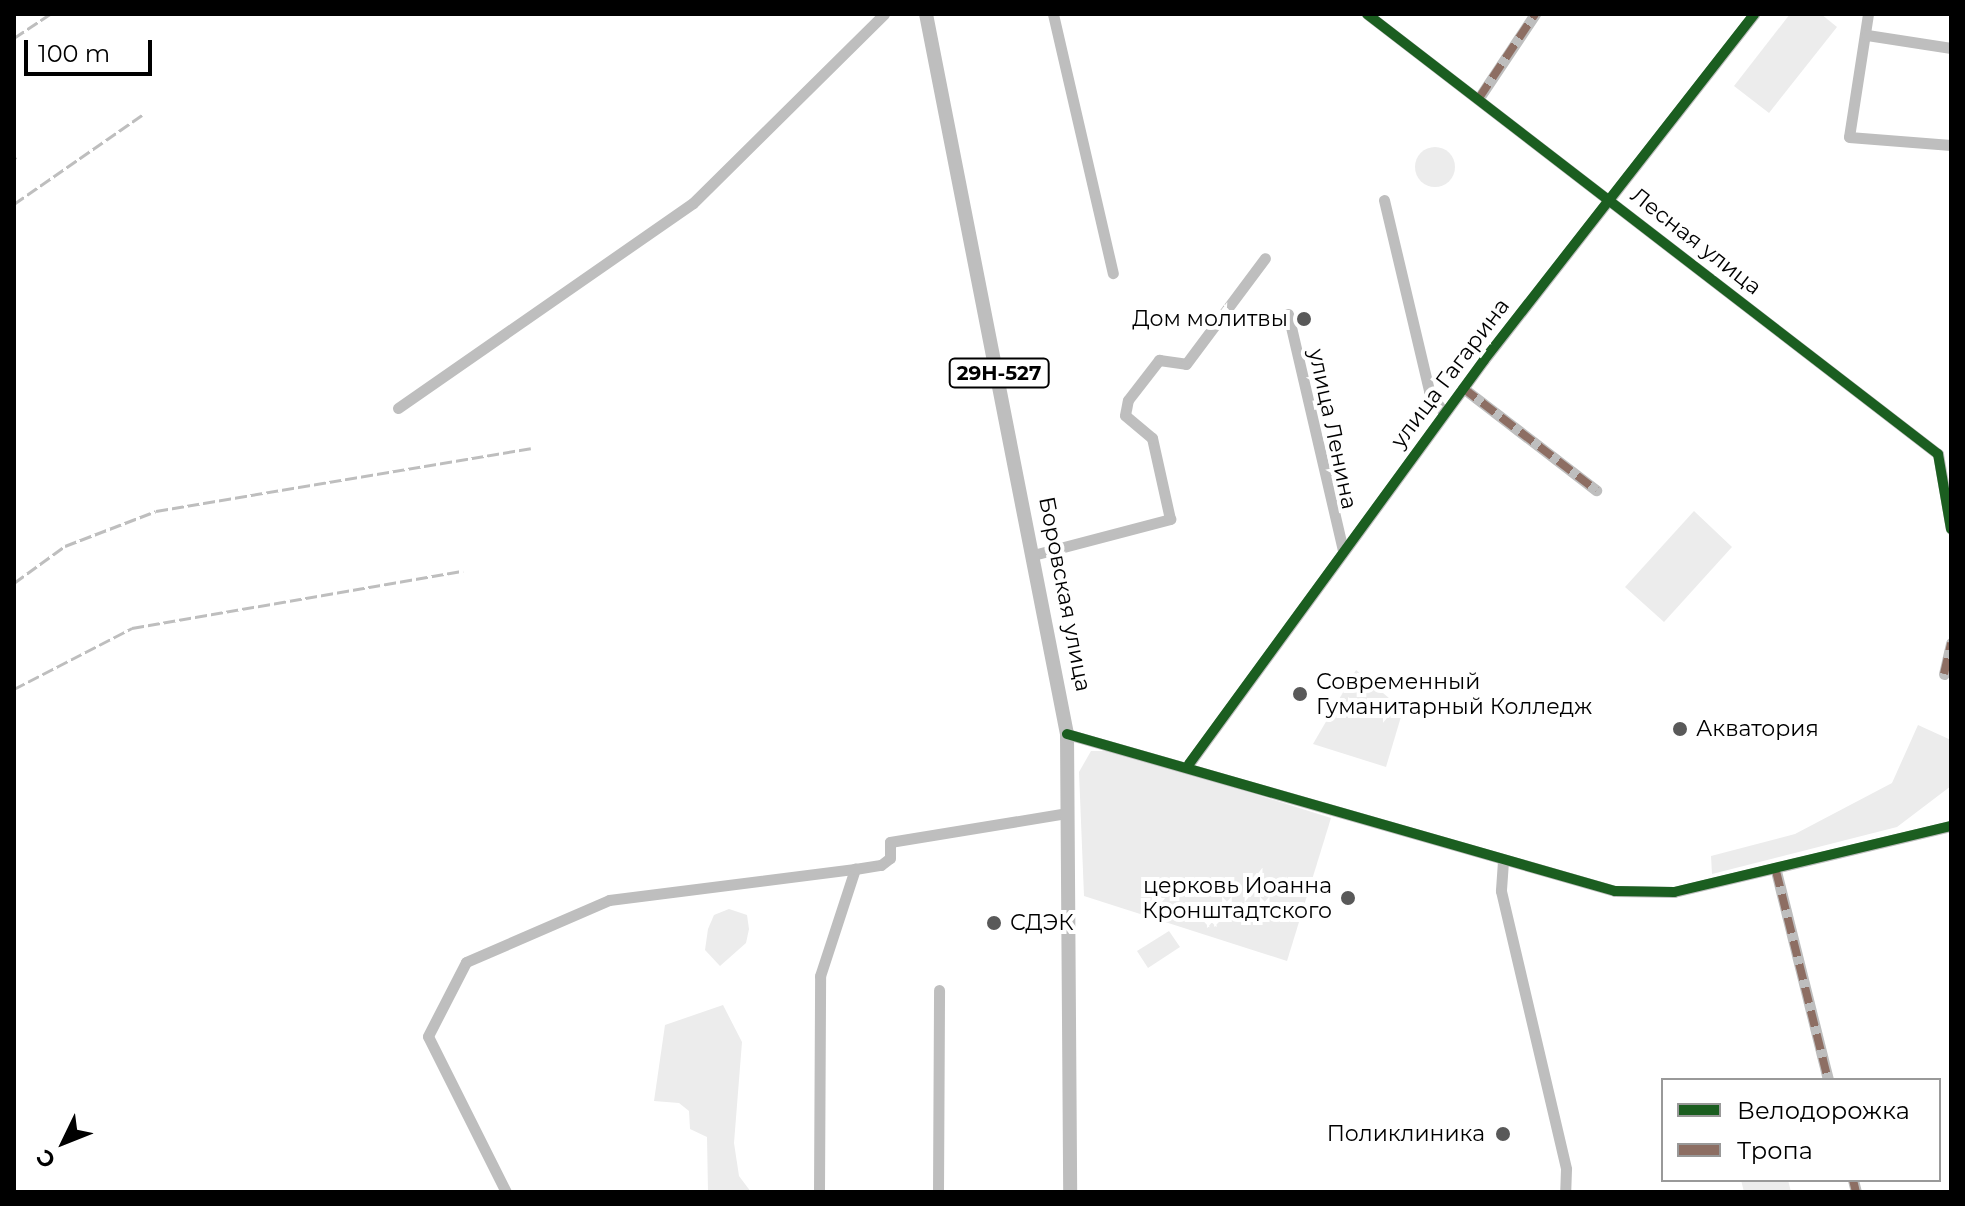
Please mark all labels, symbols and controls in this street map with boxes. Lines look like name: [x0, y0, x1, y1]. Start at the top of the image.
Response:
scale bar: [28, 24, 156, 74]
text: 100 m: [38, 39, 110, 68]
street label: Лесная улица: [1625, 182, 1767, 300]
street label: улица Гагарина: [1385, 293, 1515, 453]
place label: Дом молитвы: [1132, 306, 1288, 332]
marker: Дом молитвы: [1295, 310, 1313, 328]
street label: улица Ленина: [1303, 347, 1363, 511]
road number: 29Н-527: [947, 357, 1051, 389]
street label: Боровская улица: [1033, 494, 1097, 694]
place label: Современный Гуманитарный Колледж: [1316, 668, 1592, 720]
marker: Современный Гуманитарный Колледж: [1291, 685, 1309, 703]
place label: Акватория: [1696, 716, 1819, 742]
marker: Акватория: [1671, 720, 1689, 738]
place label: церковь Иоанна Кронштадтского: [1142, 872, 1332, 924]
marker: церковь Иоанна Кронштадтского: [1339, 889, 1357, 907]
place label: СДЭК: [1010, 910, 1074, 936]
marker: СДЭК: [985, 914, 1003, 932]
legend: [1661, 1078, 1941, 1182]
text: Велодорожка: [1737, 1096, 1910, 1125]
north arrow: [24, 1102, 104, 1182]
place label: Поликлиника: [1327, 1121, 1485, 1147]
marker: Поликлиника: [1492, 1123, 1514, 1145]
text: Тропа: [1737, 1136, 1813, 1165]
text: С: [31, 1144, 61, 1174]

